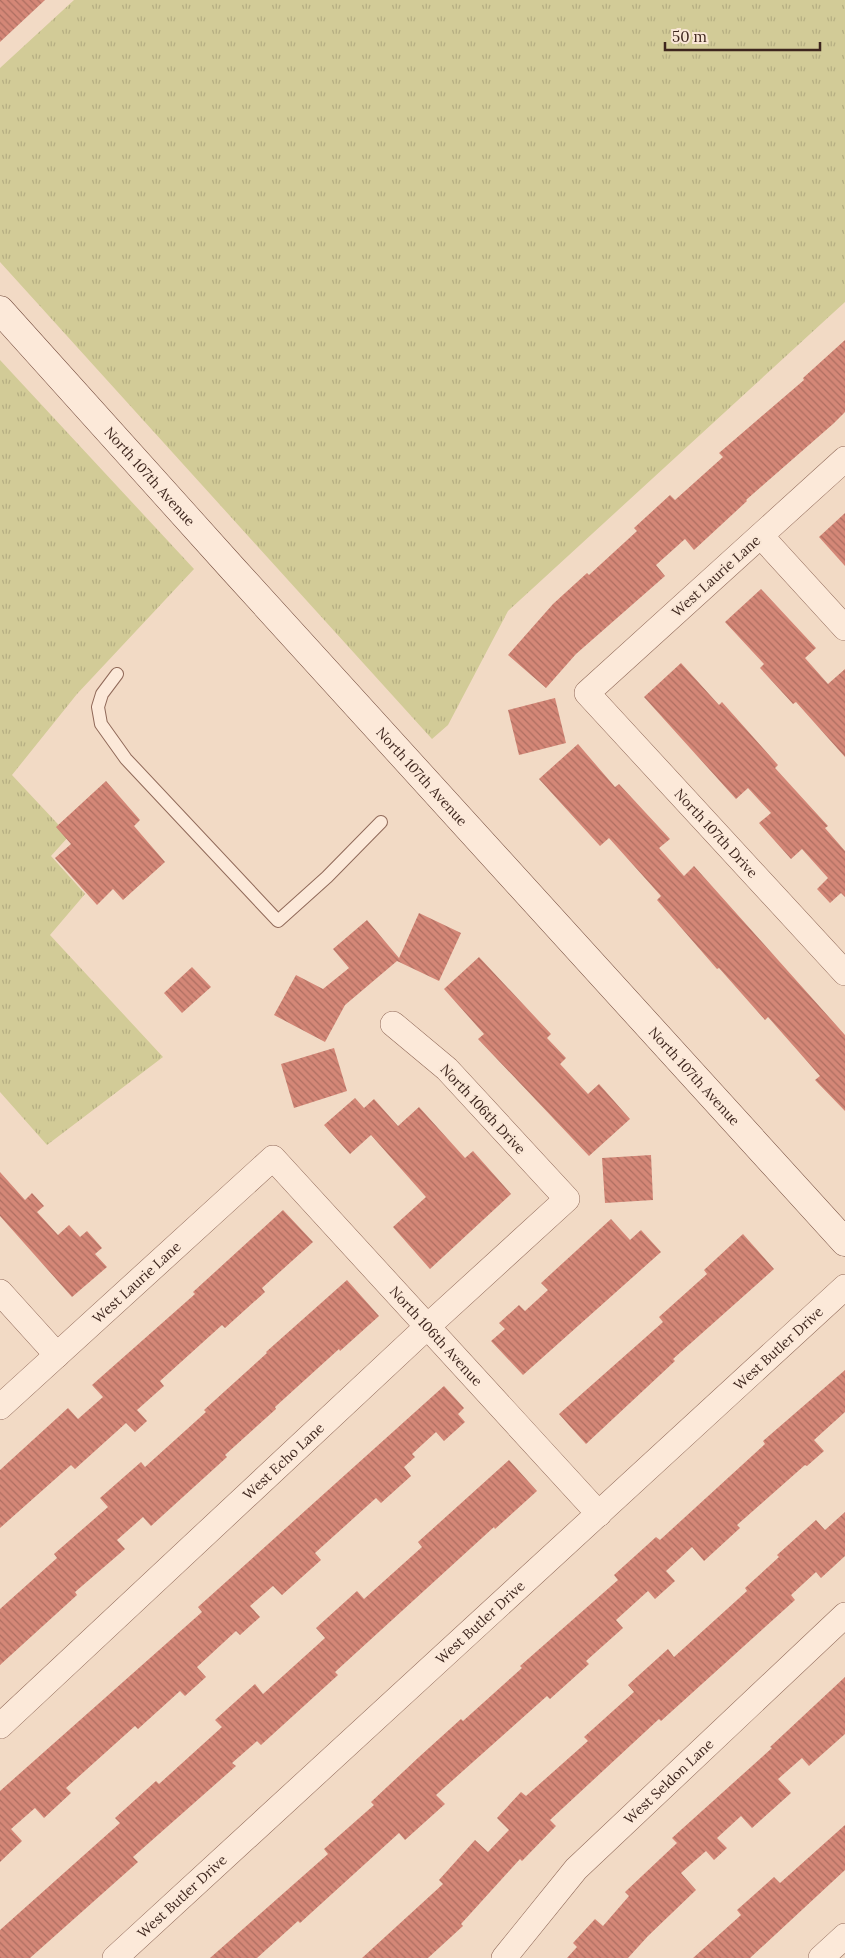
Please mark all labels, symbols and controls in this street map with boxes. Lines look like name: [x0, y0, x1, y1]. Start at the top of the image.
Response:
scale bar: [665, 20, 820, 52]
text: 50 m: [672, 27, 707, 46]
street label: North 107th Avenue: [101, 423, 199, 530]
street label: West Laurie Lane: [668, 531, 764, 621]
street label: North 107th Avenue: [372, 723, 472, 830]
street label: North 107th Drive: [671, 785, 762, 882]
street label: North 107th Avenue: [645, 1023, 744, 1130]
street label: North 106th Drive: [437, 1060, 530, 1158]
street label: West Laurie Lane: [89, 1237, 185, 1327]
street label: North 106th Avenue: [386, 1282, 487, 1390]
street label: West Butler Drive: [730, 1302, 827, 1394]
street label: West Echo Lane: [239, 1418, 328, 1503]
street label: West Butler Drive: [432, 1576, 529, 1668]
street label: West Seldon Lane: [620, 1735, 718, 1828]
street label: West Butler Drive: [134, 1851, 231, 1942]

